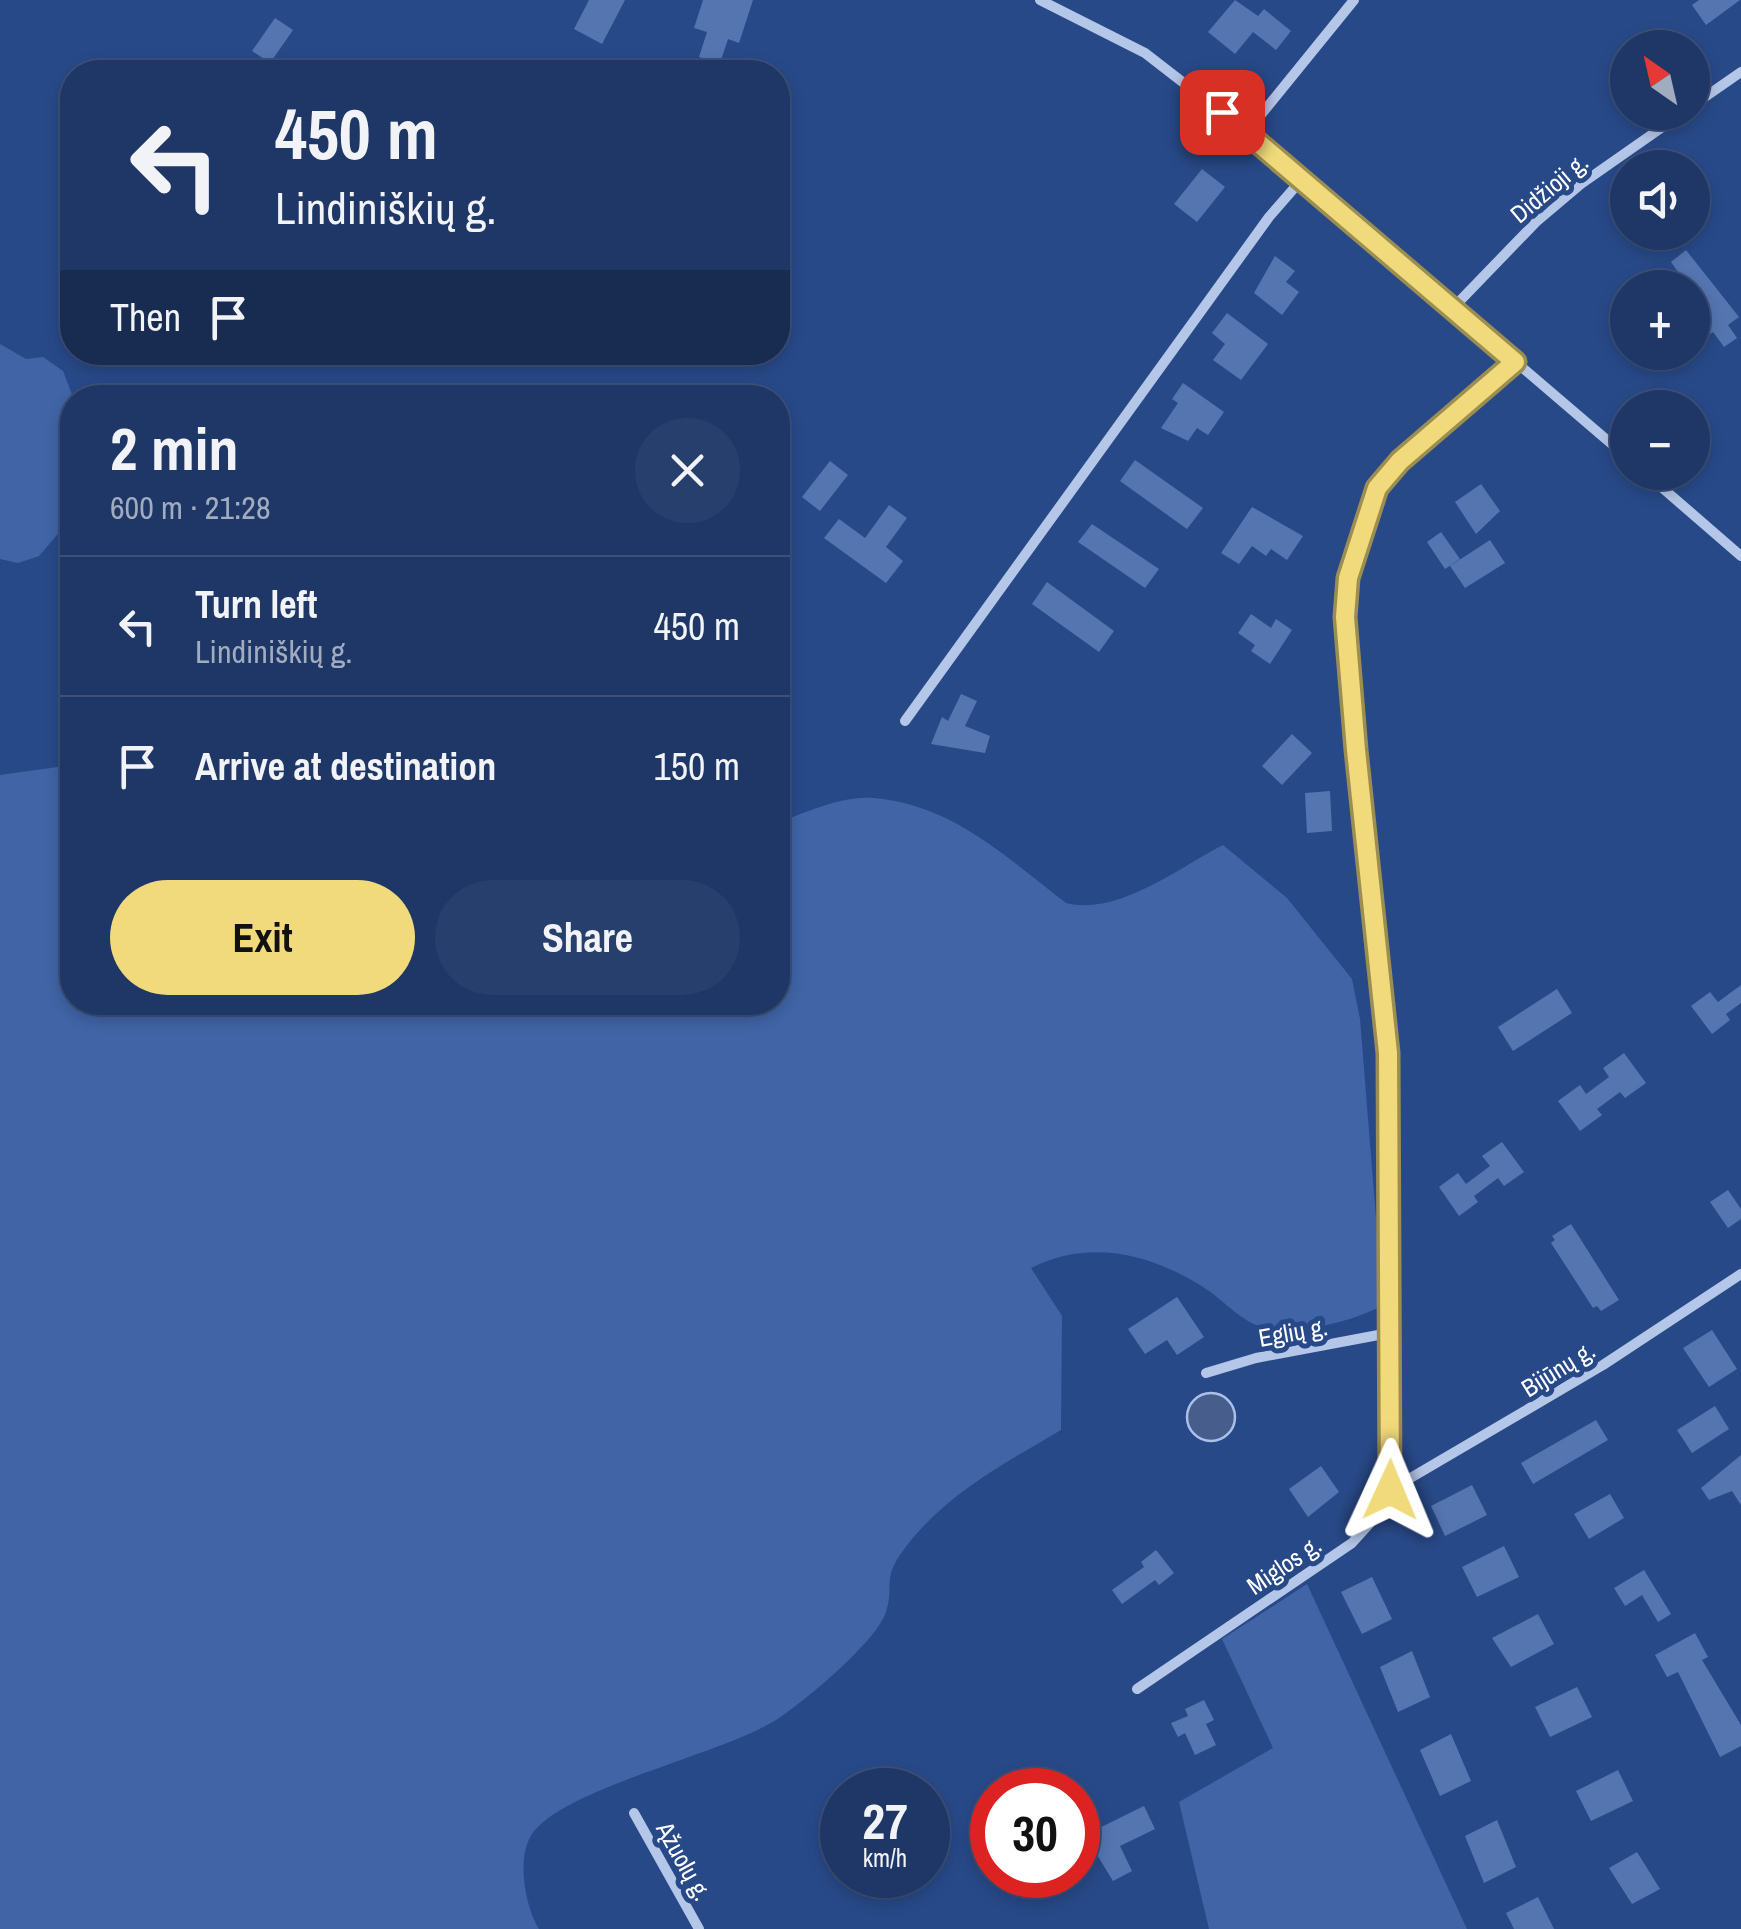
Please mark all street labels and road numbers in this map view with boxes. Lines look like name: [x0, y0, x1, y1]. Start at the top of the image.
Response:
street label: Didžioji g.: [1503, 145, 1595, 231]
street label: Eglių g.: [1256, 1309, 1330, 1355]
street label: Bijūnų g.: [1515, 1333, 1601, 1405]
street label: Miglos g.: [1240, 1528, 1328, 1602]
street label: Ąžuolų g.: [648, 1815, 720, 1907]

